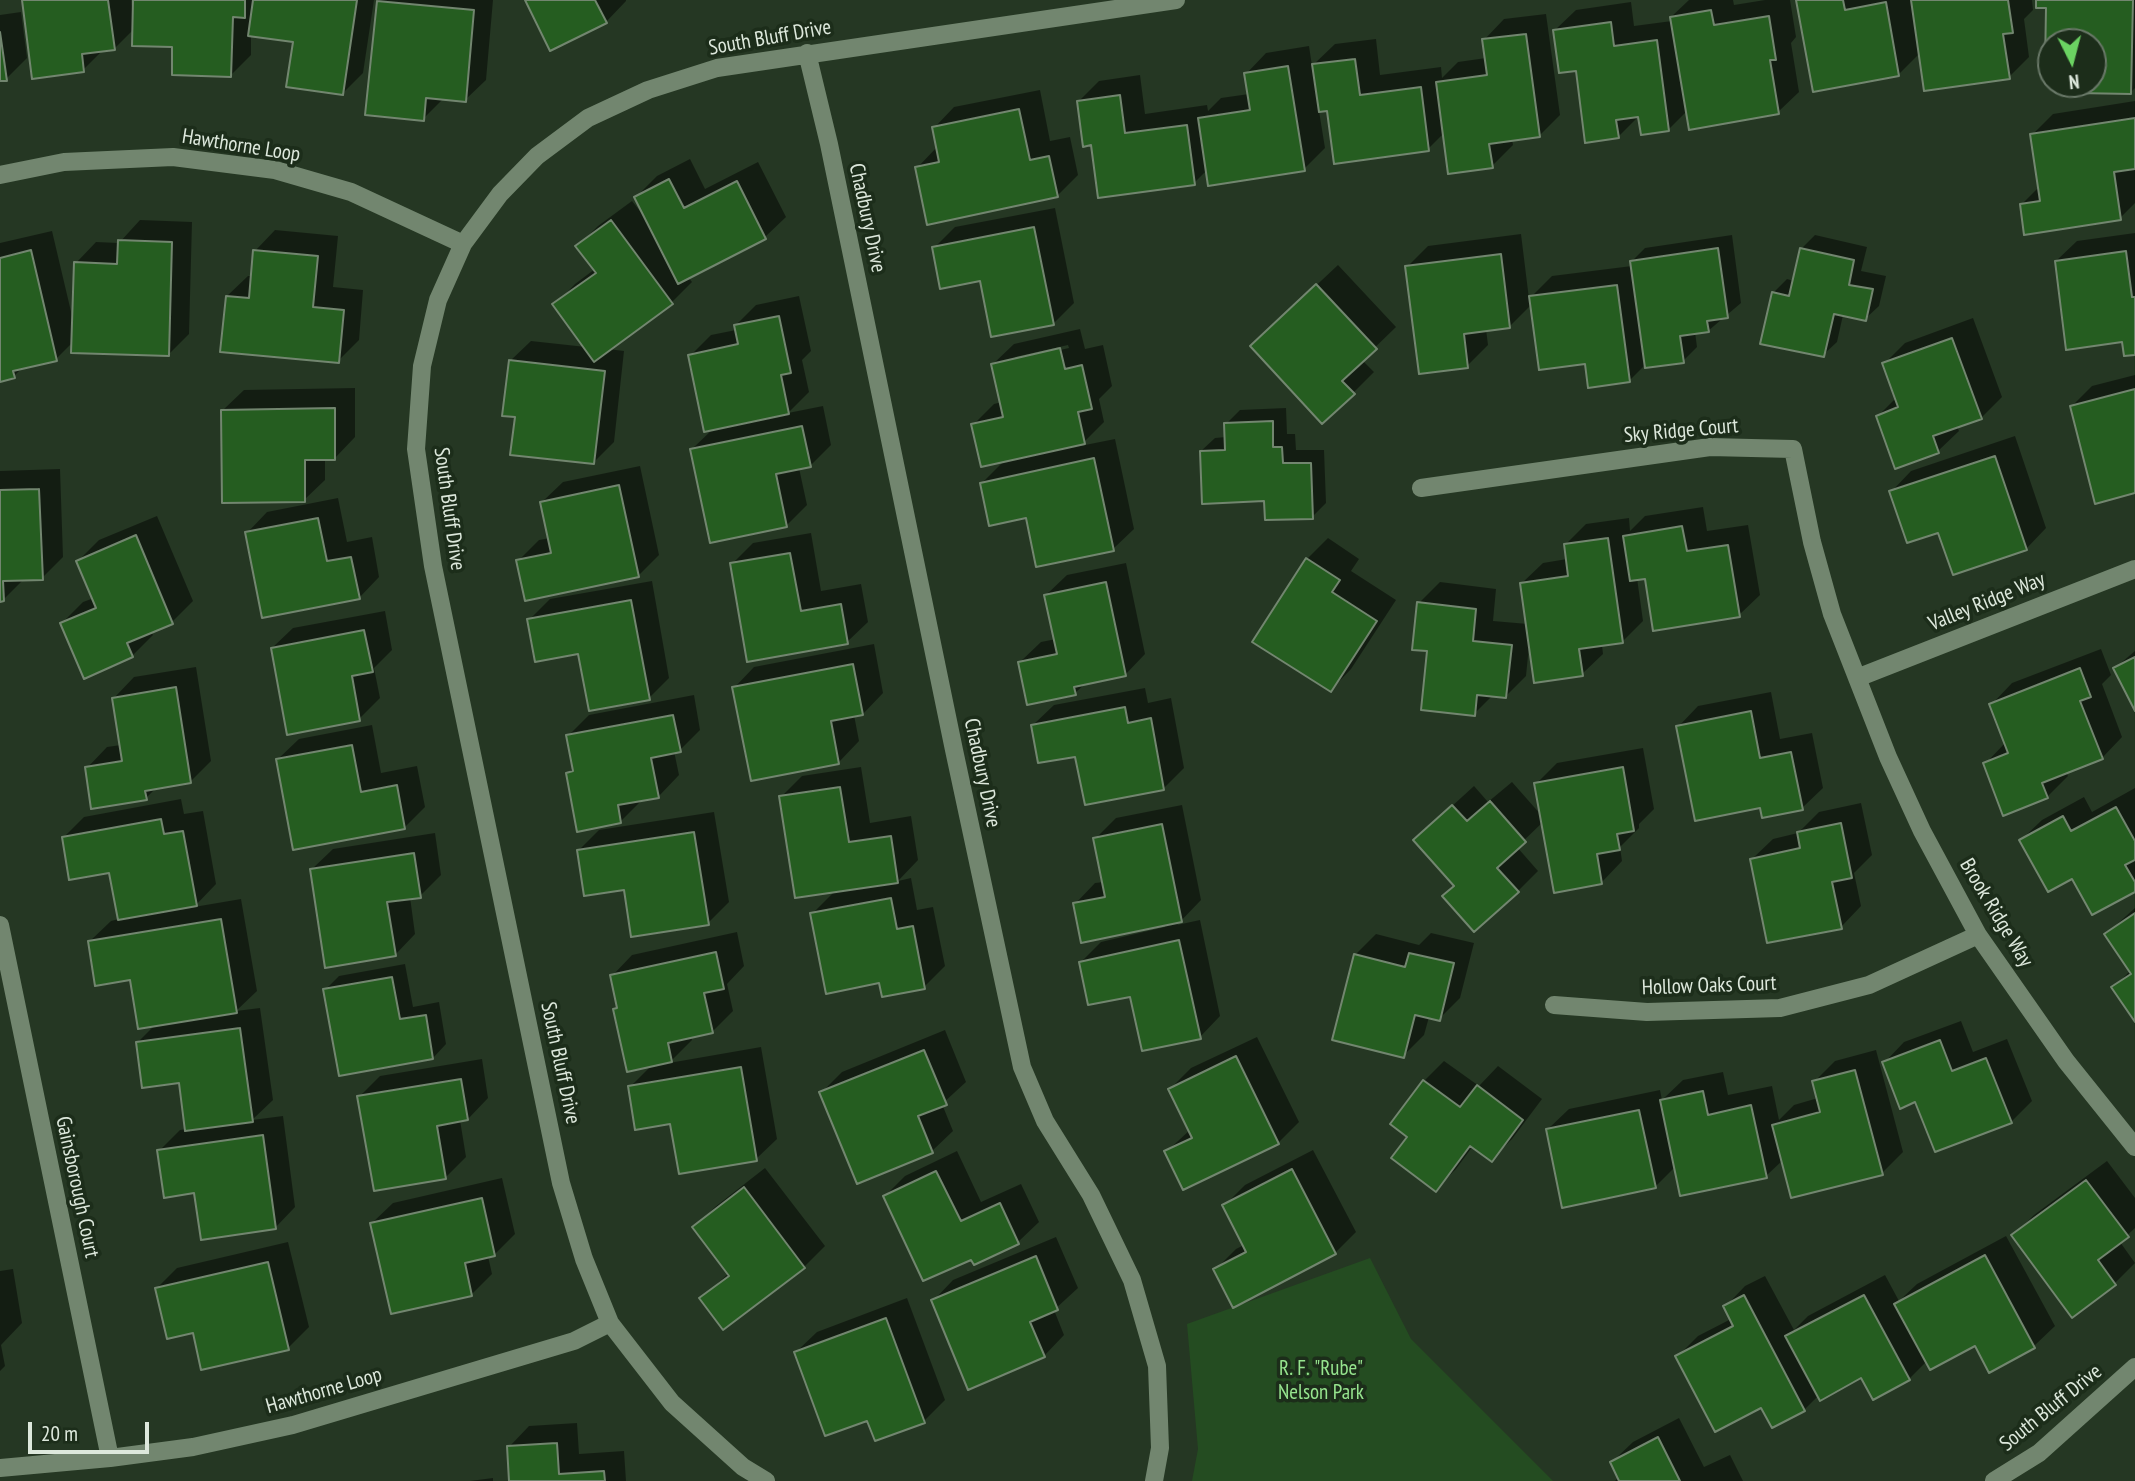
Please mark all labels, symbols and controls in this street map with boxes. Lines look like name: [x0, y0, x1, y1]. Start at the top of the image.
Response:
street label: South Bluff Drive: [707, 15, 833, 61]
north arrow: [2037, 28, 2107, 98]
text: N: [2068, 69, 2080, 94]
street label: Hawthorne Loop: [180, 124, 302, 168]
street label: Chadbury Drive: [843, 161, 891, 275]
street label: Sky Ridge Court: [1623, 413, 1739, 449]
street label: South Bluff Drive: [428, 446, 470, 572]
street label: Valley Ridge Way: [1925, 567, 2049, 637]
street label: Chadbury Drive: [958, 716, 1006, 830]
street label: Brook Ridge Way: [1954, 854, 2038, 972]
street label: Hollow Oaks Court: [1641, 971, 1777, 1001]
street label: South Bluff Drive: [535, 1000, 585, 1126]
street label: Gainsborough Court: [50, 1114, 104, 1260]
park label: R. F. "Rube" Nelson Park: [1278, 1356, 1364, 1406]
street label: South Bluff Drive: [1995, 1359, 2107, 1457]
street label: Hawthorne Loop: [263, 1362, 385, 1420]
scale bar: [32, 1408, 152, 1452]
text: 20 m: [41, 1420, 78, 1447]

